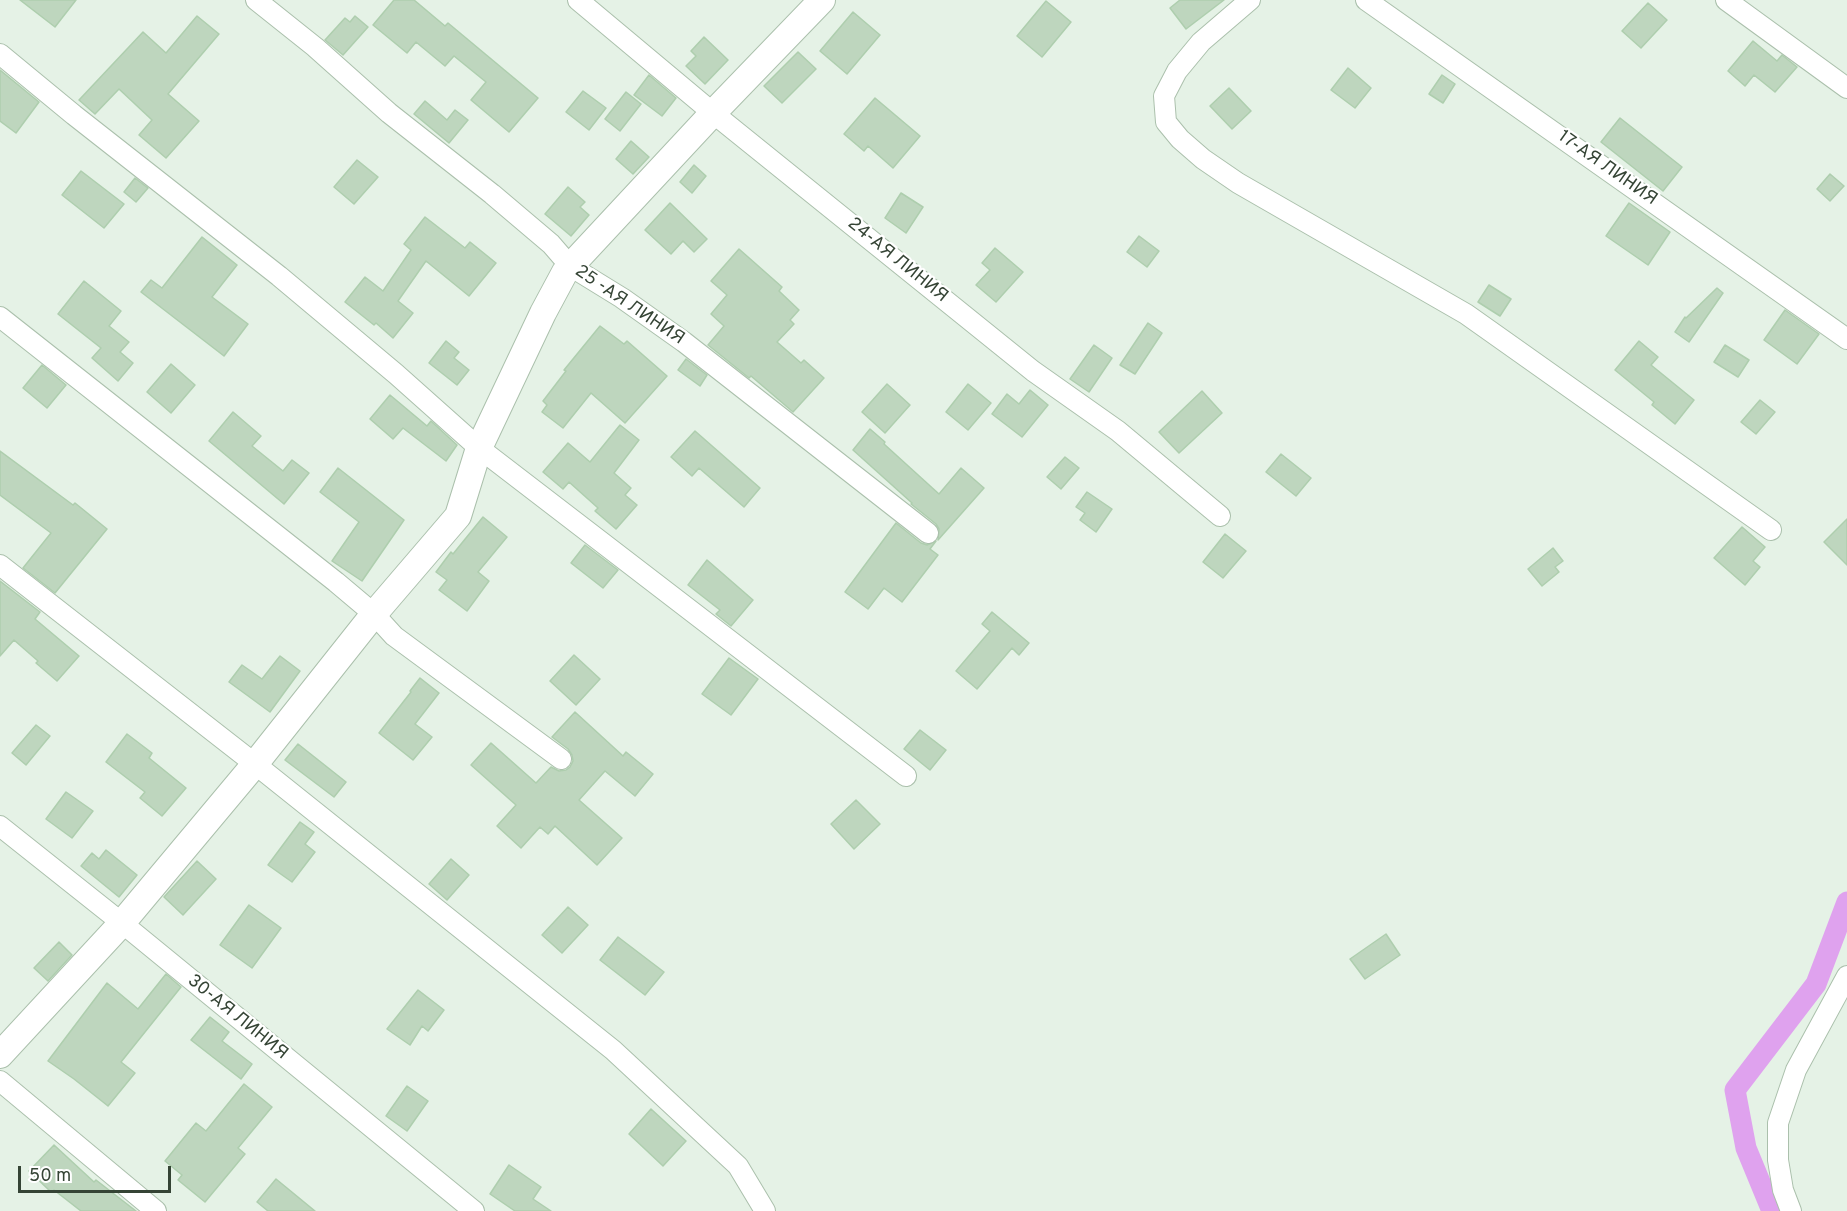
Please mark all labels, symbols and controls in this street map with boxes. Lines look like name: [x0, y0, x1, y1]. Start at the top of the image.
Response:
street label: 17-АЯ ЛИНИЯ: [1553, 127, 1661, 211]
street label: 24-АЯ ЛИНИЯ: [842, 214, 952, 308]
street label: 25 -АЯ ЛИНИЯ: [570, 261, 688, 351]
street label: 30-АЯ ЛИНИЯ: [182, 971, 292, 1065]
scale bar: [21, 1154, 174, 1192]
text: 50 m: [29, 1165, 71, 1188]

